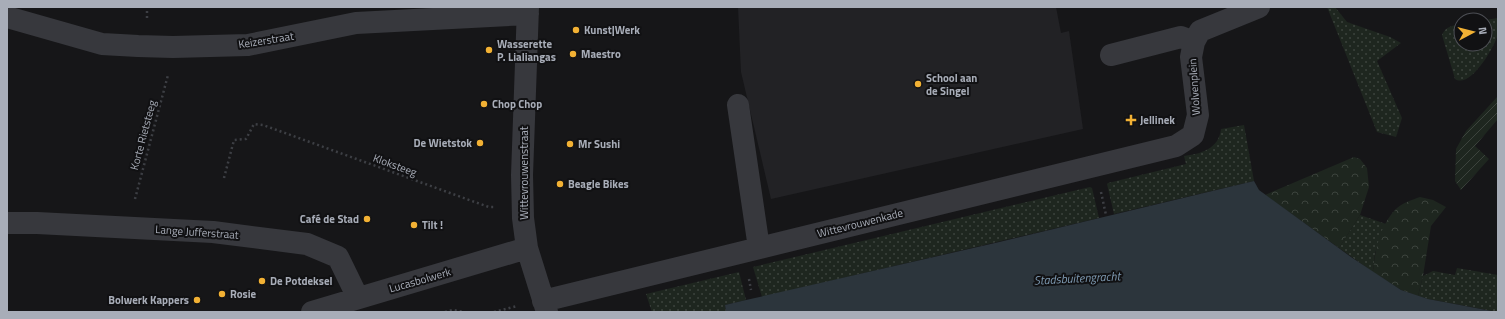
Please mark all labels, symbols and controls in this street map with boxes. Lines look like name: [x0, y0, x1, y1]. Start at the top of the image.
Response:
north arrow: [1453, 12, 1493, 52]
place label: Kunst|Werk: [584, 22, 640, 38]
marker: Kunst|Werk: [571, 25, 581, 35]
text: N: [1475, 26, 1491, 36]
street label: Keizerstraat: [237, 28, 295, 52]
place label: Wasserette P. Lialiangas: [497, 36, 556, 65]
marker: Wasserette P. Lialiangas: [484, 45, 494, 55]
place label: Maestro: [581, 46, 621, 62]
marker: Maestro: [568, 49, 578, 59]
street label: Wolvenplein: [1184, 58, 1204, 116]
place label: School aan de Singel: [926, 70, 977, 99]
marker: School aan de Singel: [913, 79, 923, 89]
place label: Chop Chop: [492, 96, 542, 112]
street label: Korte Rietsteeg: [126, 98, 160, 172]
marker: Chop Chop: [479, 99, 489, 109]
place label: Jellinek: [1140, 112, 1175, 128]
marker: Jellinek: [1125, 114, 1137, 126]
street label: Wittevrouwenstraat: [516, 126, 532, 220]
place label: De Wietstok: [414, 135, 472, 151]
place label: Mr Sushi: [578, 136, 620, 152]
marker: De Wietstok: [475, 138, 485, 148]
marker: Mr Sushi: [565, 139, 575, 149]
street label: Kloksteeg: [371, 150, 419, 180]
place label: Beagle Bikes: [568, 176, 629, 192]
marker: Beagle Bikes: [555, 179, 565, 189]
street label: Wittevrouwenkade: [815, 204, 905, 241]
place label: Café de Stad: [300, 211, 359, 227]
marker: Café de Stad: [362, 214, 372, 224]
place label: Tilt !: [422, 217, 443, 233]
marker: Tilt !: [409, 220, 419, 230]
street label: Lange Jufferstraat: [155, 221, 239, 243]
street label: Lucasbolwerk: [387, 263, 453, 296]
water label: Stadsbuitengracht: [1033, 266, 1122, 290]
place label: De Potdeksel: [270, 273, 332, 289]
marker: De Potdeksel: [257, 276, 267, 286]
place label: Rosie: [230, 286, 257, 302]
marker: Rosie: [217, 289, 227, 299]
place label: Bolwerk Kappers: [108, 292, 189, 308]
marker: Bolwerk Kappers: [192, 295, 202, 305]

